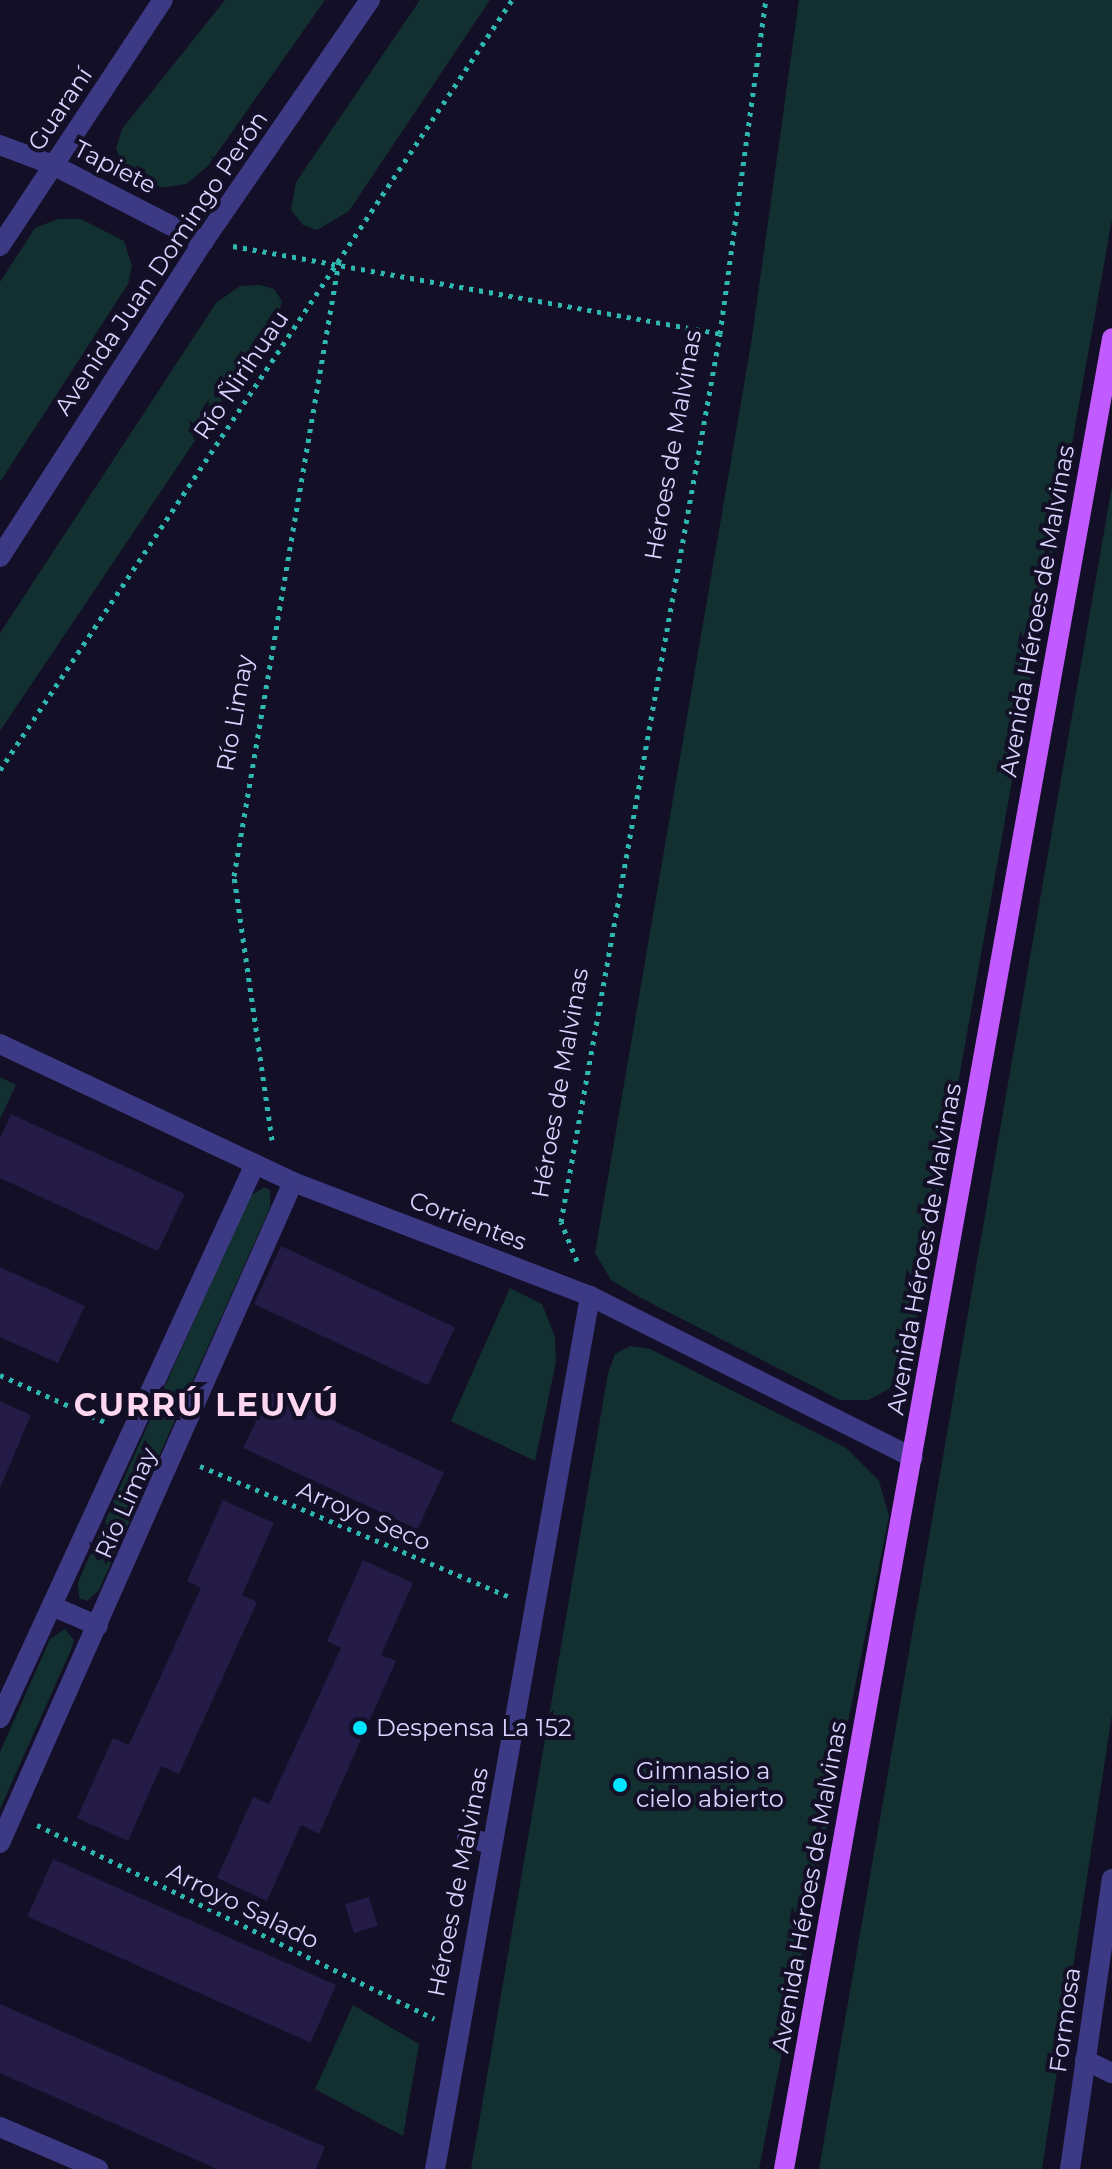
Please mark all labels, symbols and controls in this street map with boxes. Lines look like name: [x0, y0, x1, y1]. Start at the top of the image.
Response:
street label: Guaraní: [22, 62, 98, 156]
street label: Avenida Juan Domingo Perón: [48, 105, 274, 421]
street label: Tapiete: [69, 134, 161, 200]
street label: Río Ñirihuau: [187, 305, 295, 445]
street label: Héroes de Malvinas: [639, 328, 707, 562]
street label: Avenida Héroes de Malvinas: [994, 443, 1080, 779]
street label: Río Limay: [211, 652, 259, 774]
street label: Héroes de Malvinas: [526, 966, 594, 1200]
street label: Avenida Héroes de Malvinas: [881, 1081, 967, 1417]
street label: Corrientes: [405, 1186, 531, 1256]
district label: CURRÚ LEUVÚ: [74, 1386, 340, 1424]
street label: Río Limay: [89, 1443, 163, 1563]
street label: Arroyo Seco: [293, 1475, 435, 1557]
place label: Despensa La 152: [376, 1714, 572, 1742]
marker: Despensa La 152: [351, 1719, 369, 1737]
street label: Avenida Héroes de Malvinas: [766, 1719, 852, 2055]
place label: Gimnasio a cielo abierto: [636, 1757, 784, 1813]
street label: Héroes de Malvinas: [422, 1765, 494, 1999]
marker: Gimnasio a cielo abierto: [611, 1776, 629, 1794]
street label: Arroyo Salado: [162, 1857, 324, 1955]
street label: Formosa: [1043, 1966, 1087, 2074]

